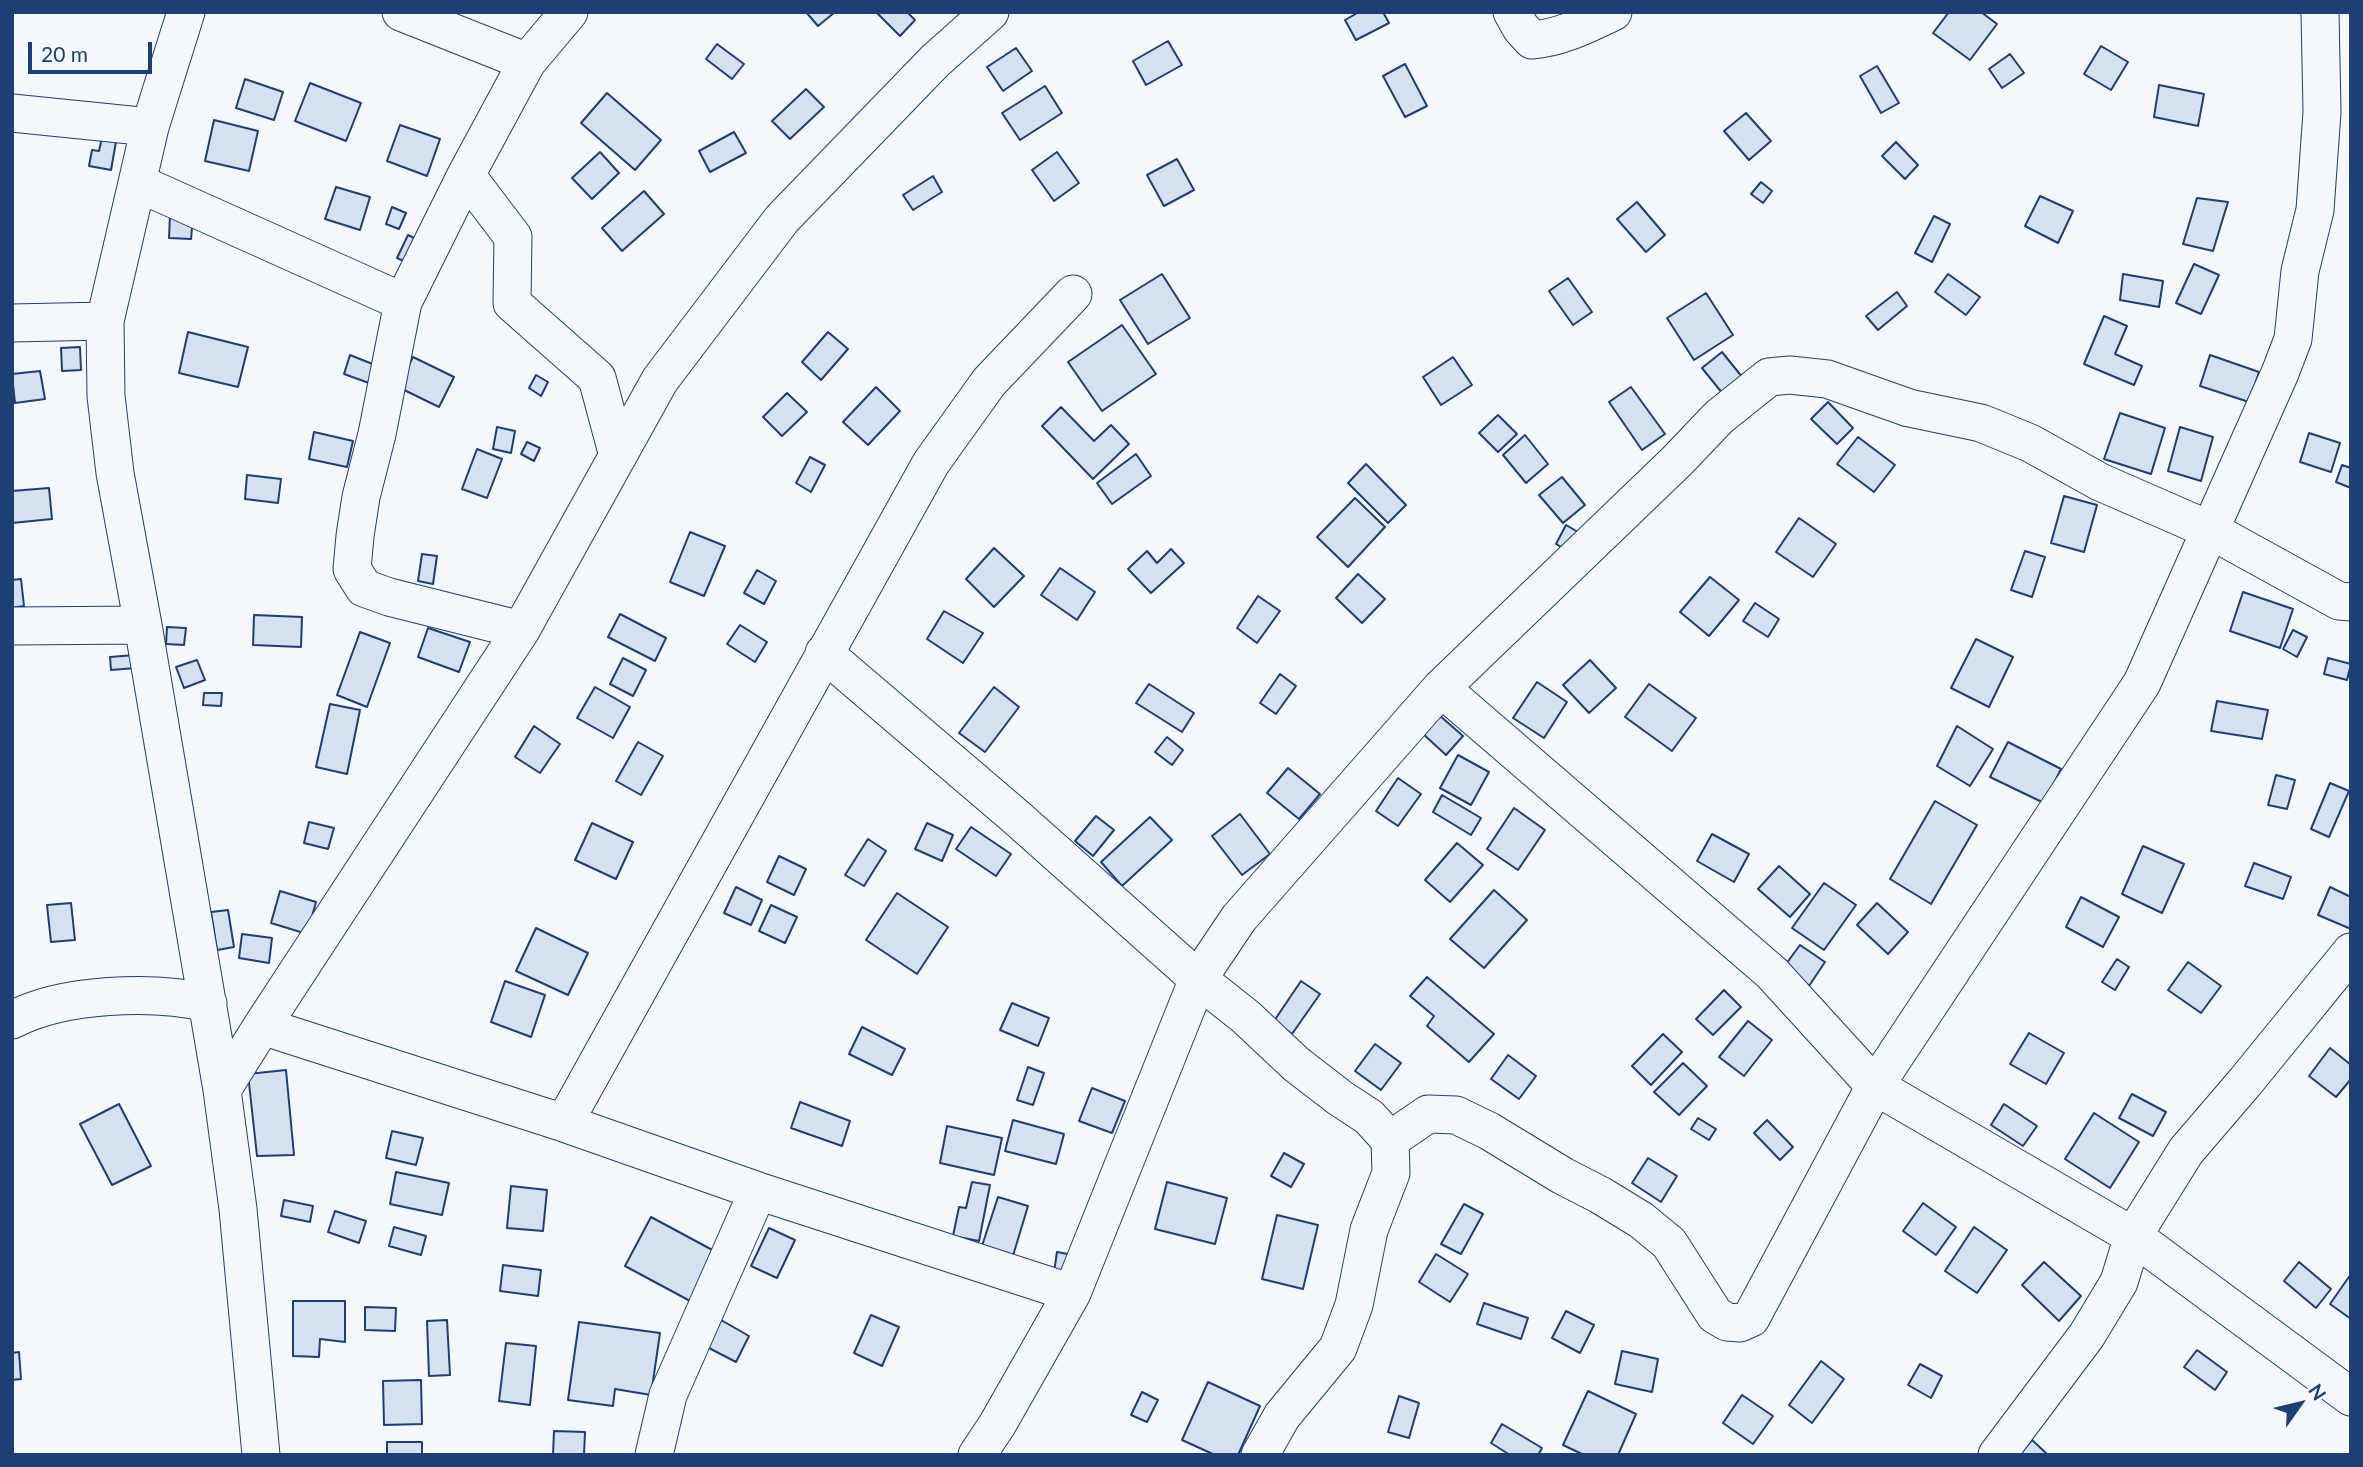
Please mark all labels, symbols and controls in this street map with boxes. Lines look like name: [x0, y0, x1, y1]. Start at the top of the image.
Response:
scale bar: [32, 28, 156, 72]
text: 20 m: [41, 41, 88, 66]
north arrow: [2265, 1369, 2335, 1439]
text: N: [2304, 1379, 2331, 1404]

